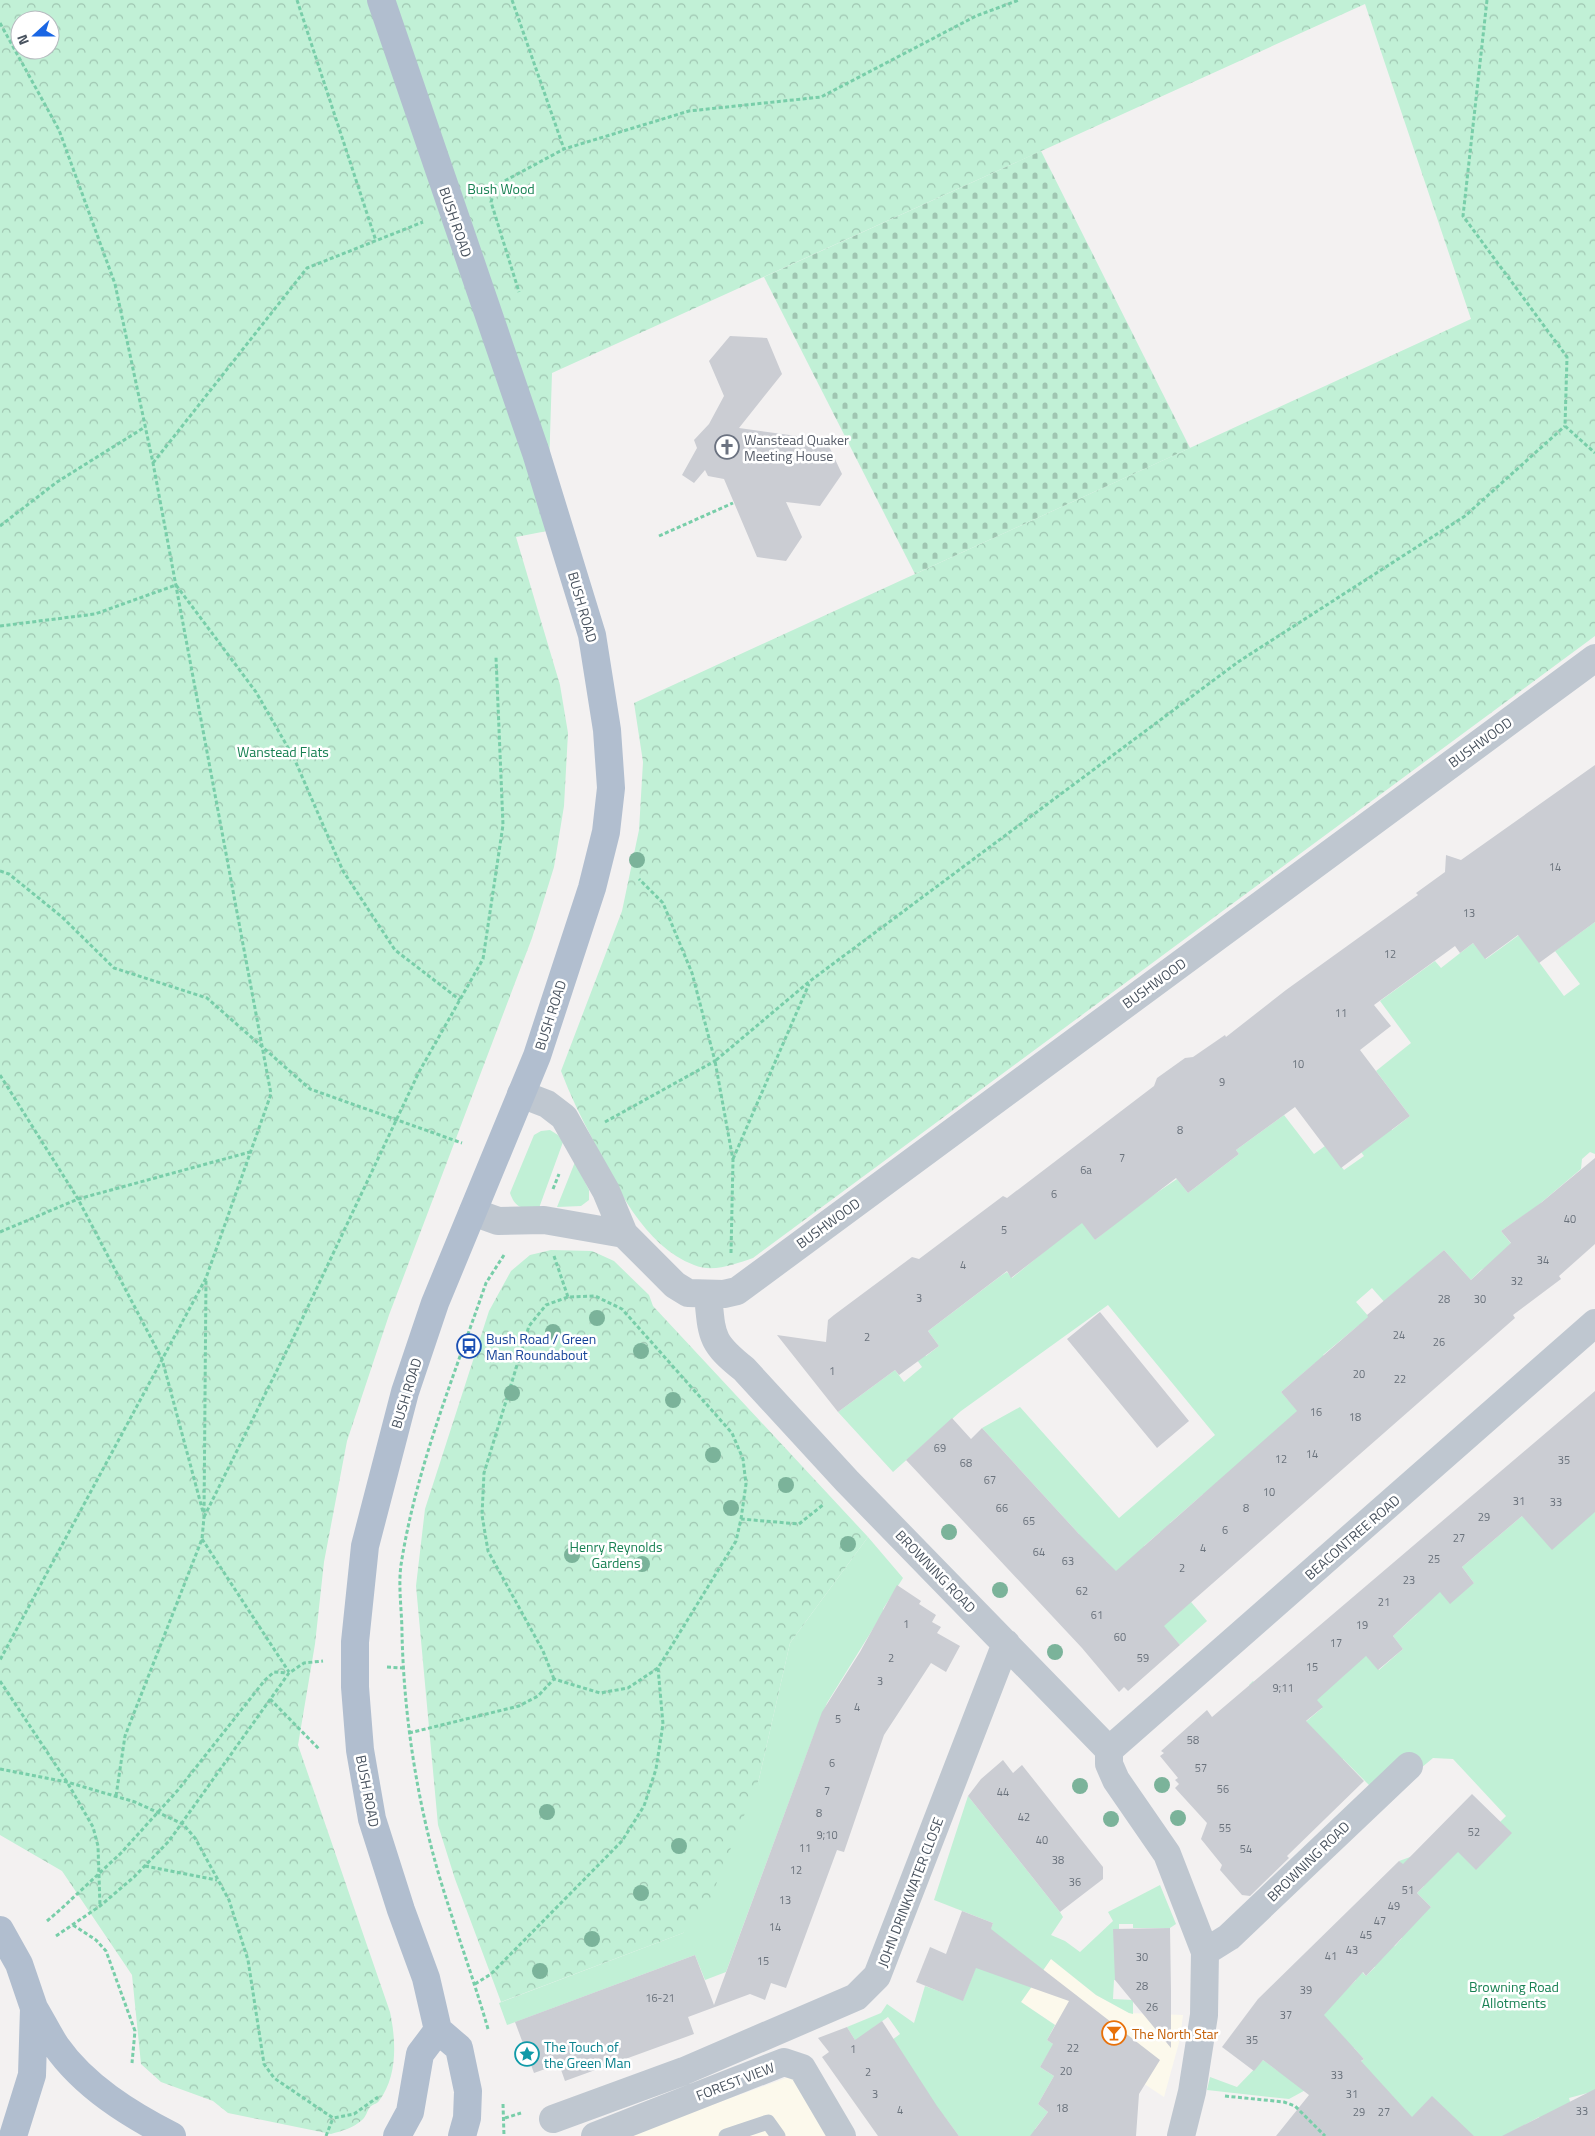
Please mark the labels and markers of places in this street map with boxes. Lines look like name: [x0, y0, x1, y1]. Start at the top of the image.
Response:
place label: Wanstead Quaker Meeting House: [744, 429, 849, 466]
church icon: Wanstead Quaker Meeting House: [714, 434, 740, 460]
place label: Bush Road / Green Man Roundabout: [486, 1328, 596, 1365]
bus stop icon: Bush Road / Green Man Roundabout: [456, 1333, 482, 1359]
bar icon: The North Star: [1101, 2020, 1127, 2046]
place label: The North Star: [1132, 2023, 1219, 2044]
place label: The Touch of the Green Man: [544, 2036, 631, 2073]
place icon: The Touch of the Green Man: [514, 2041, 540, 2067]

